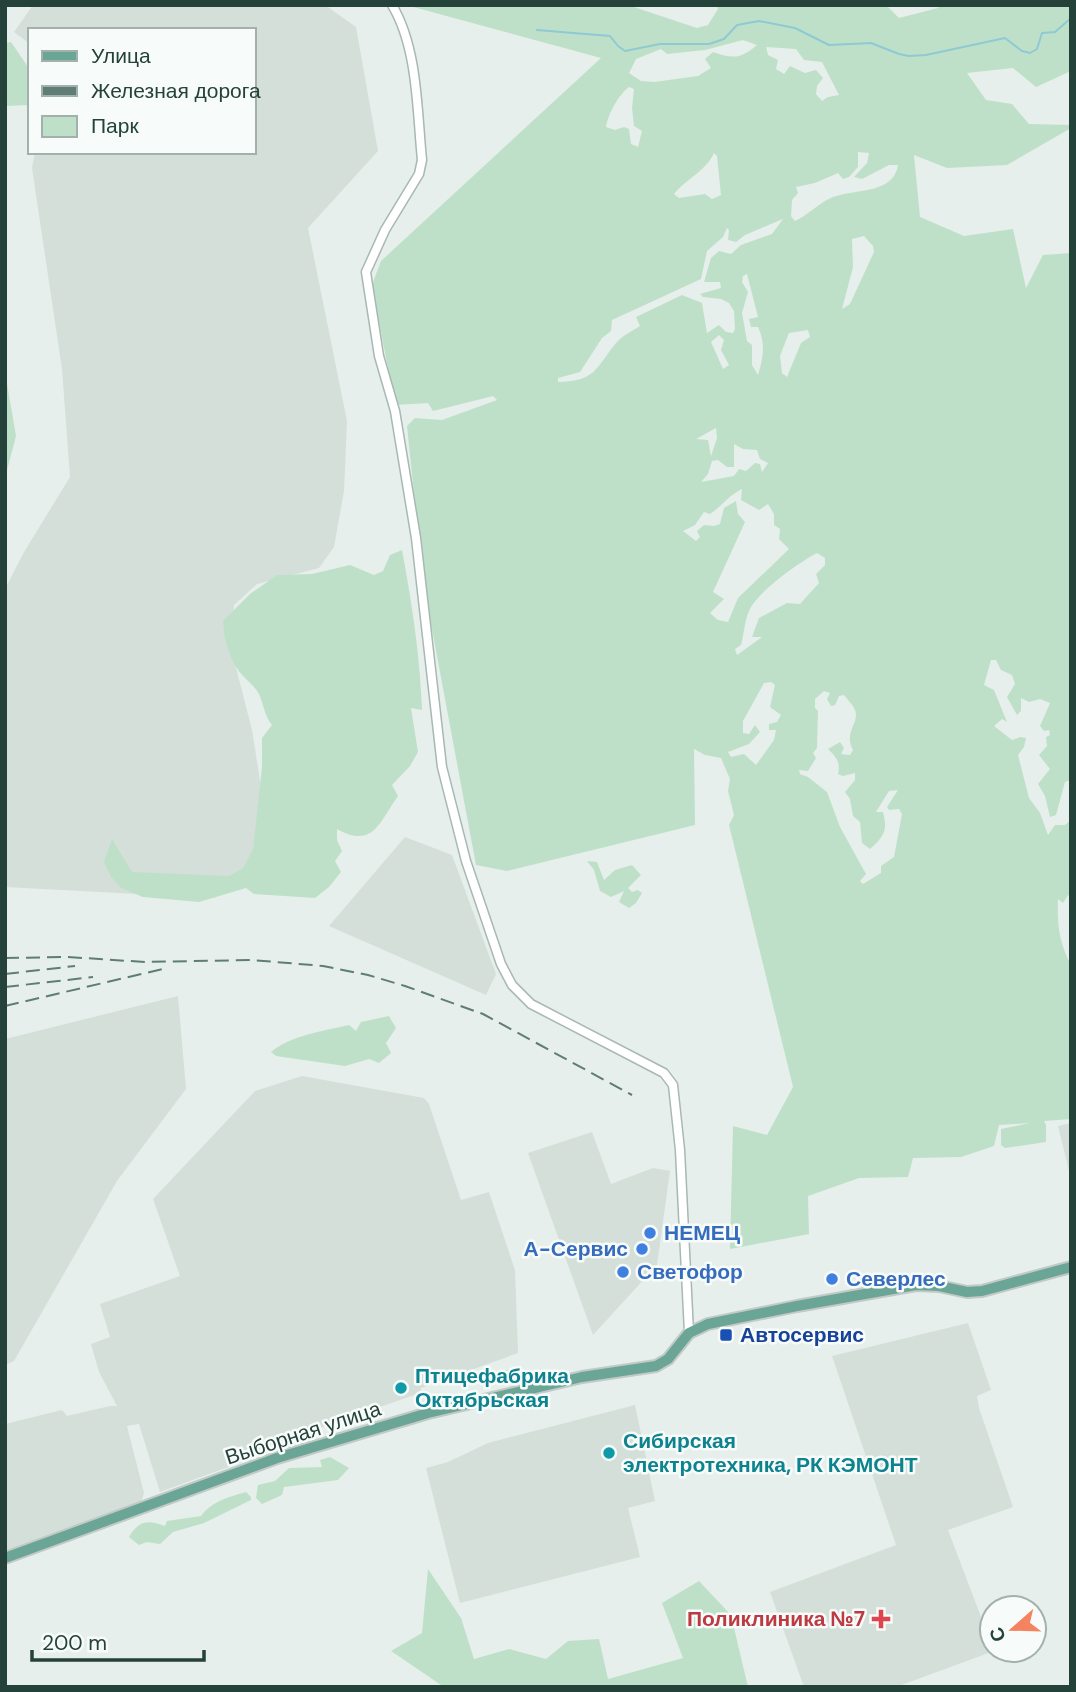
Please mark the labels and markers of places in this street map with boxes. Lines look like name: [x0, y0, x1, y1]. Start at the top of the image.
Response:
place label: НЕМЕЦ: [664, 1219, 741, 1247]
marker: НЕМЕЦ: [642, 1225, 658, 1241]
place label: А-Сервис: [524, 1235, 628, 1263]
marker: А-Сервис: [634, 1241, 650, 1257]
place label: Светофор: [637, 1258, 743, 1286]
marker: Светофор: [615, 1264, 631, 1280]
place label: Северлес: [846, 1265, 946, 1293]
marker: Северлес: [824, 1271, 840, 1287]
place label: Автосервис: [740, 1321, 864, 1349]
marker: Автосервис: [718, 1327, 734, 1343]
place label: Птицефабрика Октябрьская: [415, 1362, 569, 1414]
marker: Птицефабрика Октябрьская: [393, 1380, 409, 1396]
place label: Сибирская электротехника, РК КЭМОНТ: [623, 1427, 918, 1479]
marker: Сибирская электротехника, РК КЭМОНТ: [601, 1445, 617, 1461]
place label: Поликлиника №7: [687, 1605, 865, 1633]
marker: Поликлиника №7: [871, 1609, 891, 1629]

